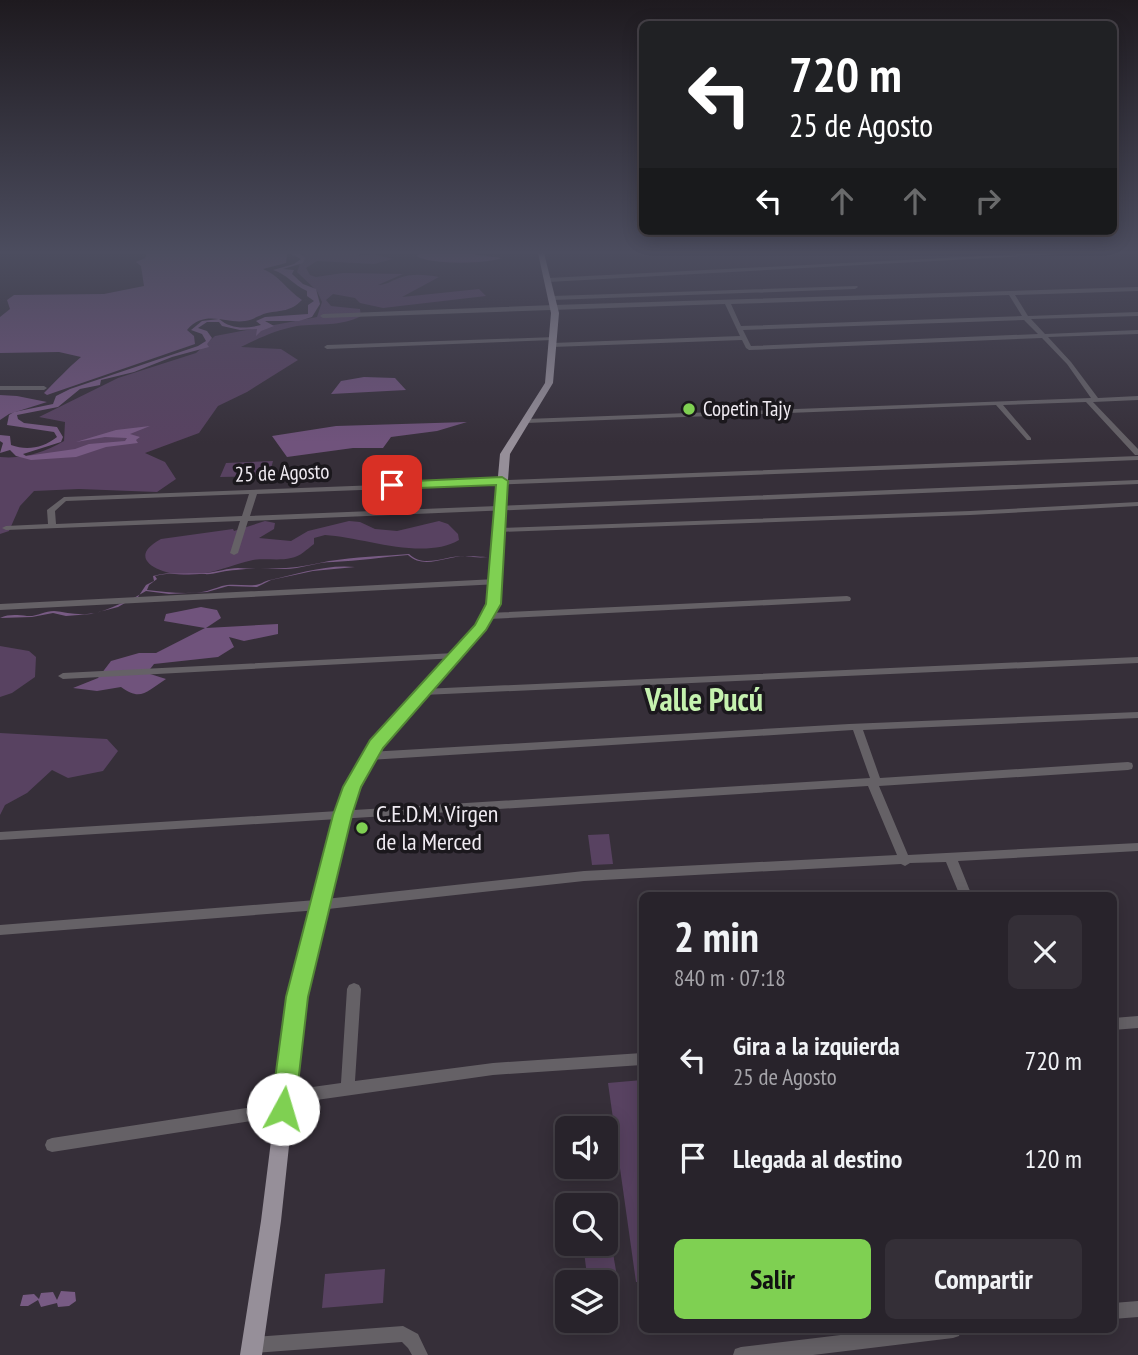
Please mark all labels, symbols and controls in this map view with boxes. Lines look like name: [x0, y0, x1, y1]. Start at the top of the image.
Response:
text: 720 m: [789, 42, 902, 106]
icon: left: [674, 49, 765, 140]
text: 25 de Agosto: [789, 104, 933, 146]
icon: left: [750, 182, 788, 220]
icon: ahead: [823, 182, 861, 220]
icon: ahead: [896, 182, 934, 220]
icon: right: [969, 182, 1007, 220]
place label: Copetin Tajy: [703, 395, 791, 422]
marker: Copetin Tajy: [681, 401, 697, 417]
pin: [362, 455, 422, 515]
street label: 25 de Agosto: [234, 457, 330, 488]
icon: arrive: [373, 466, 411, 504]
district label: Valle Pucú: [644, 678, 763, 720]
place label: C.E.D.M. Virgen de la Merced: [376, 798, 498, 857]
marker: C.E.D.M. Virgen de la Merced: [354, 820, 370, 836]
text: 2 min: [674, 909, 759, 964]
button: close: [1008, 915, 1082, 989]
text: 840 m · 07:18: [674, 963, 786, 992]
text: Gira a la izquierda: [733, 1029, 900, 1062]
icon: left: [674, 1041, 712, 1079]
text: 720 m: [1024, 1044, 1082, 1077]
text: 25 de Agosto: [733, 1062, 837, 1091]
position arrow: [246, 1072, 320, 1146]
map controls: [555, 1116, 618, 1333]
button: sound: [555, 1116, 618, 1179]
icon: arrive: [674, 1139, 712, 1177]
text: Llegada al destino: [733, 1142, 902, 1175]
text: 120 m: [1024, 1142, 1082, 1175]
button: search: [555, 1193, 618, 1256]
button: Salir: [674, 1239, 871, 1319]
button: Compartir: [885, 1239, 1082, 1319]
button: layers: [555, 1270, 618, 1333]

